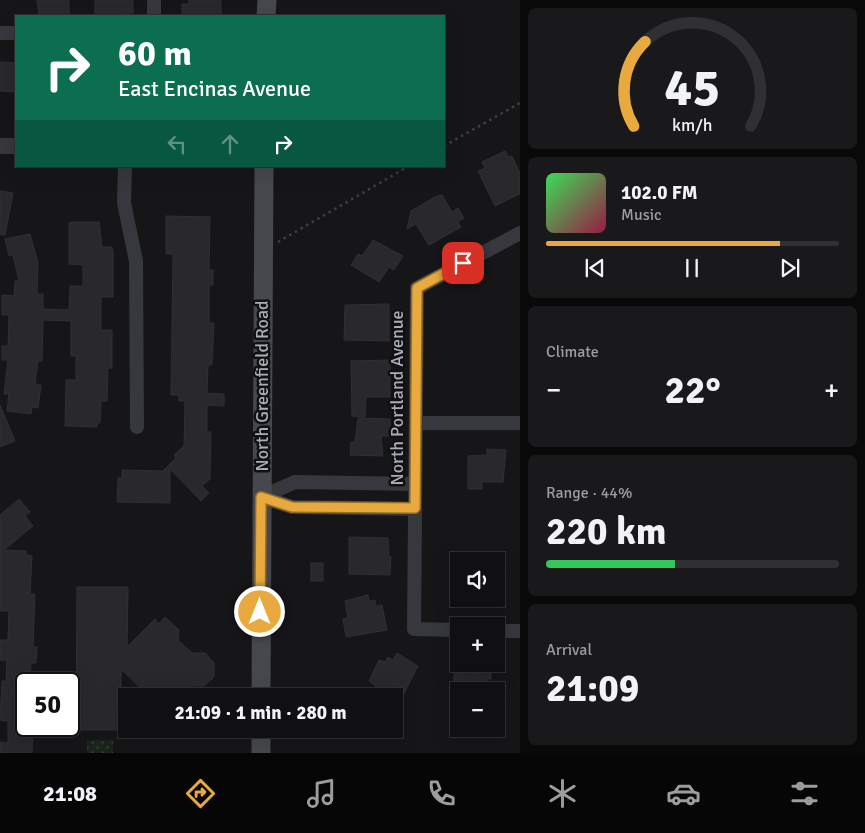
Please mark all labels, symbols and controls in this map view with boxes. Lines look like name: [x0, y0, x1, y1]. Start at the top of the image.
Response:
text: 60 m: [118, 32, 192, 75]
icon: right: [35, 35, 100, 100]
text: 45: [664, 56, 721, 120]
text: East Encinas Avenue: [118, 75, 311, 102]
text: km/h: [672, 114, 713, 136]
icon: left: [163, 130, 191, 158]
icon: ahead: [216, 130, 244, 158]
icon: right: [269, 130, 297, 158]
text: 102.0 FM: [621, 181, 698, 205]
text: Music: [621, 205, 662, 225]
pin: [442, 242, 484, 284]
icon: arrive: [449, 249, 477, 277]
icon: previous: [581, 254, 609, 282]
icon: pause: [678, 254, 706, 282]
icon: next: [776, 254, 804, 282]
street label: North Greenfield Road: [251, 300, 273, 472]
street label: North Portland Avenue: [386, 310, 408, 486]
text: Climate: [546, 342, 599, 362]
text: 22°: [664, 367, 721, 414]
text: −: [546, 373, 561, 407]
text: +: [824, 373, 839, 407]
text: Range · 44%: [546, 483, 632, 503]
text: 220 km: [546, 508, 667, 555]
map controls: [450, 552, 505, 737]
button: sound: [450, 552, 505, 607]
position arrow: [233, 585, 285, 637]
button: +: [450, 617, 505, 672]
text: Arrival: [546, 640, 592, 660]
text: 21:09: [546, 665, 639, 712]
speed limit sign: 50: [15, 672, 80, 737]
button: −: [450, 682, 505, 737]
text: 21:09 · 1 min · 280 m: [174, 701, 347, 725]
icon: directions: [183, 776, 218, 811]
icon: music: [304, 776, 339, 811]
icon: phone: [424, 776, 459, 811]
icon: climate: [545, 776, 580, 811]
icon: car: [666, 776, 701, 811]
icon: filters: [787, 776, 822, 811]
text: 21:08: [43, 780, 97, 807]

